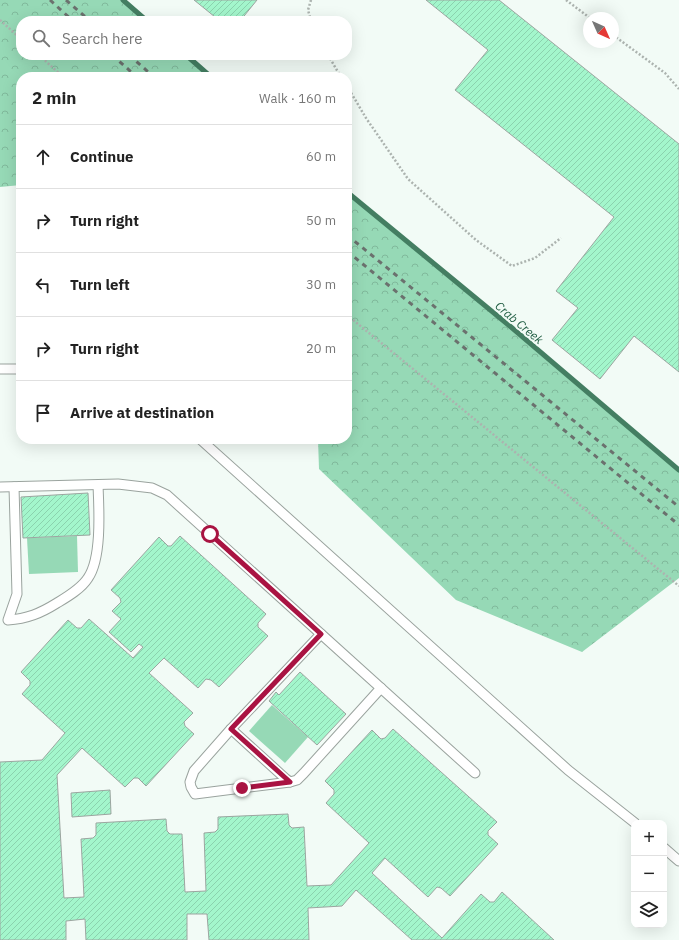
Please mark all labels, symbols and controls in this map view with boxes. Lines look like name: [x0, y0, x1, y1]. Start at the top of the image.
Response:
north arrow: [583, 12, 619, 48]
search box: [16, 16, 352, 60]
icon: search: [30, 27, 52, 49]
text: Search here: [62, 29, 142, 48]
text: 2 min: [32, 87, 76, 109]
text: Walk · 160 m: [259, 90, 336, 107]
icon: ahead: [32, 146, 54, 168]
text: Continue: [70, 147, 134, 166]
text: 60 m: [306, 148, 336, 165]
icon: right: [32, 210, 54, 232]
text: Turn right: [70, 211, 139, 230]
text: 50 m: [306, 212, 336, 229]
icon: left: [32, 274, 54, 296]
text: Turn left: [70, 275, 130, 294]
text: 30 m: [306, 276, 336, 293]
water label: Crab Creek: [492, 298, 547, 348]
icon: right: [32, 338, 54, 360]
text: Turn right: [70, 339, 139, 358]
text: 20 m: [306, 340, 336, 357]
icon: arrive: [32, 402, 54, 424]
text: Arrive at destination: [70, 403, 214, 422]
route start: [201, 525, 219, 543]
route end: [233, 779, 251, 797]
map controls: [631, 820, 667, 928]
button: +: [631, 820, 667, 856]
button: −: [631, 856, 667, 892]
button: layers: [631, 892, 667, 928]

